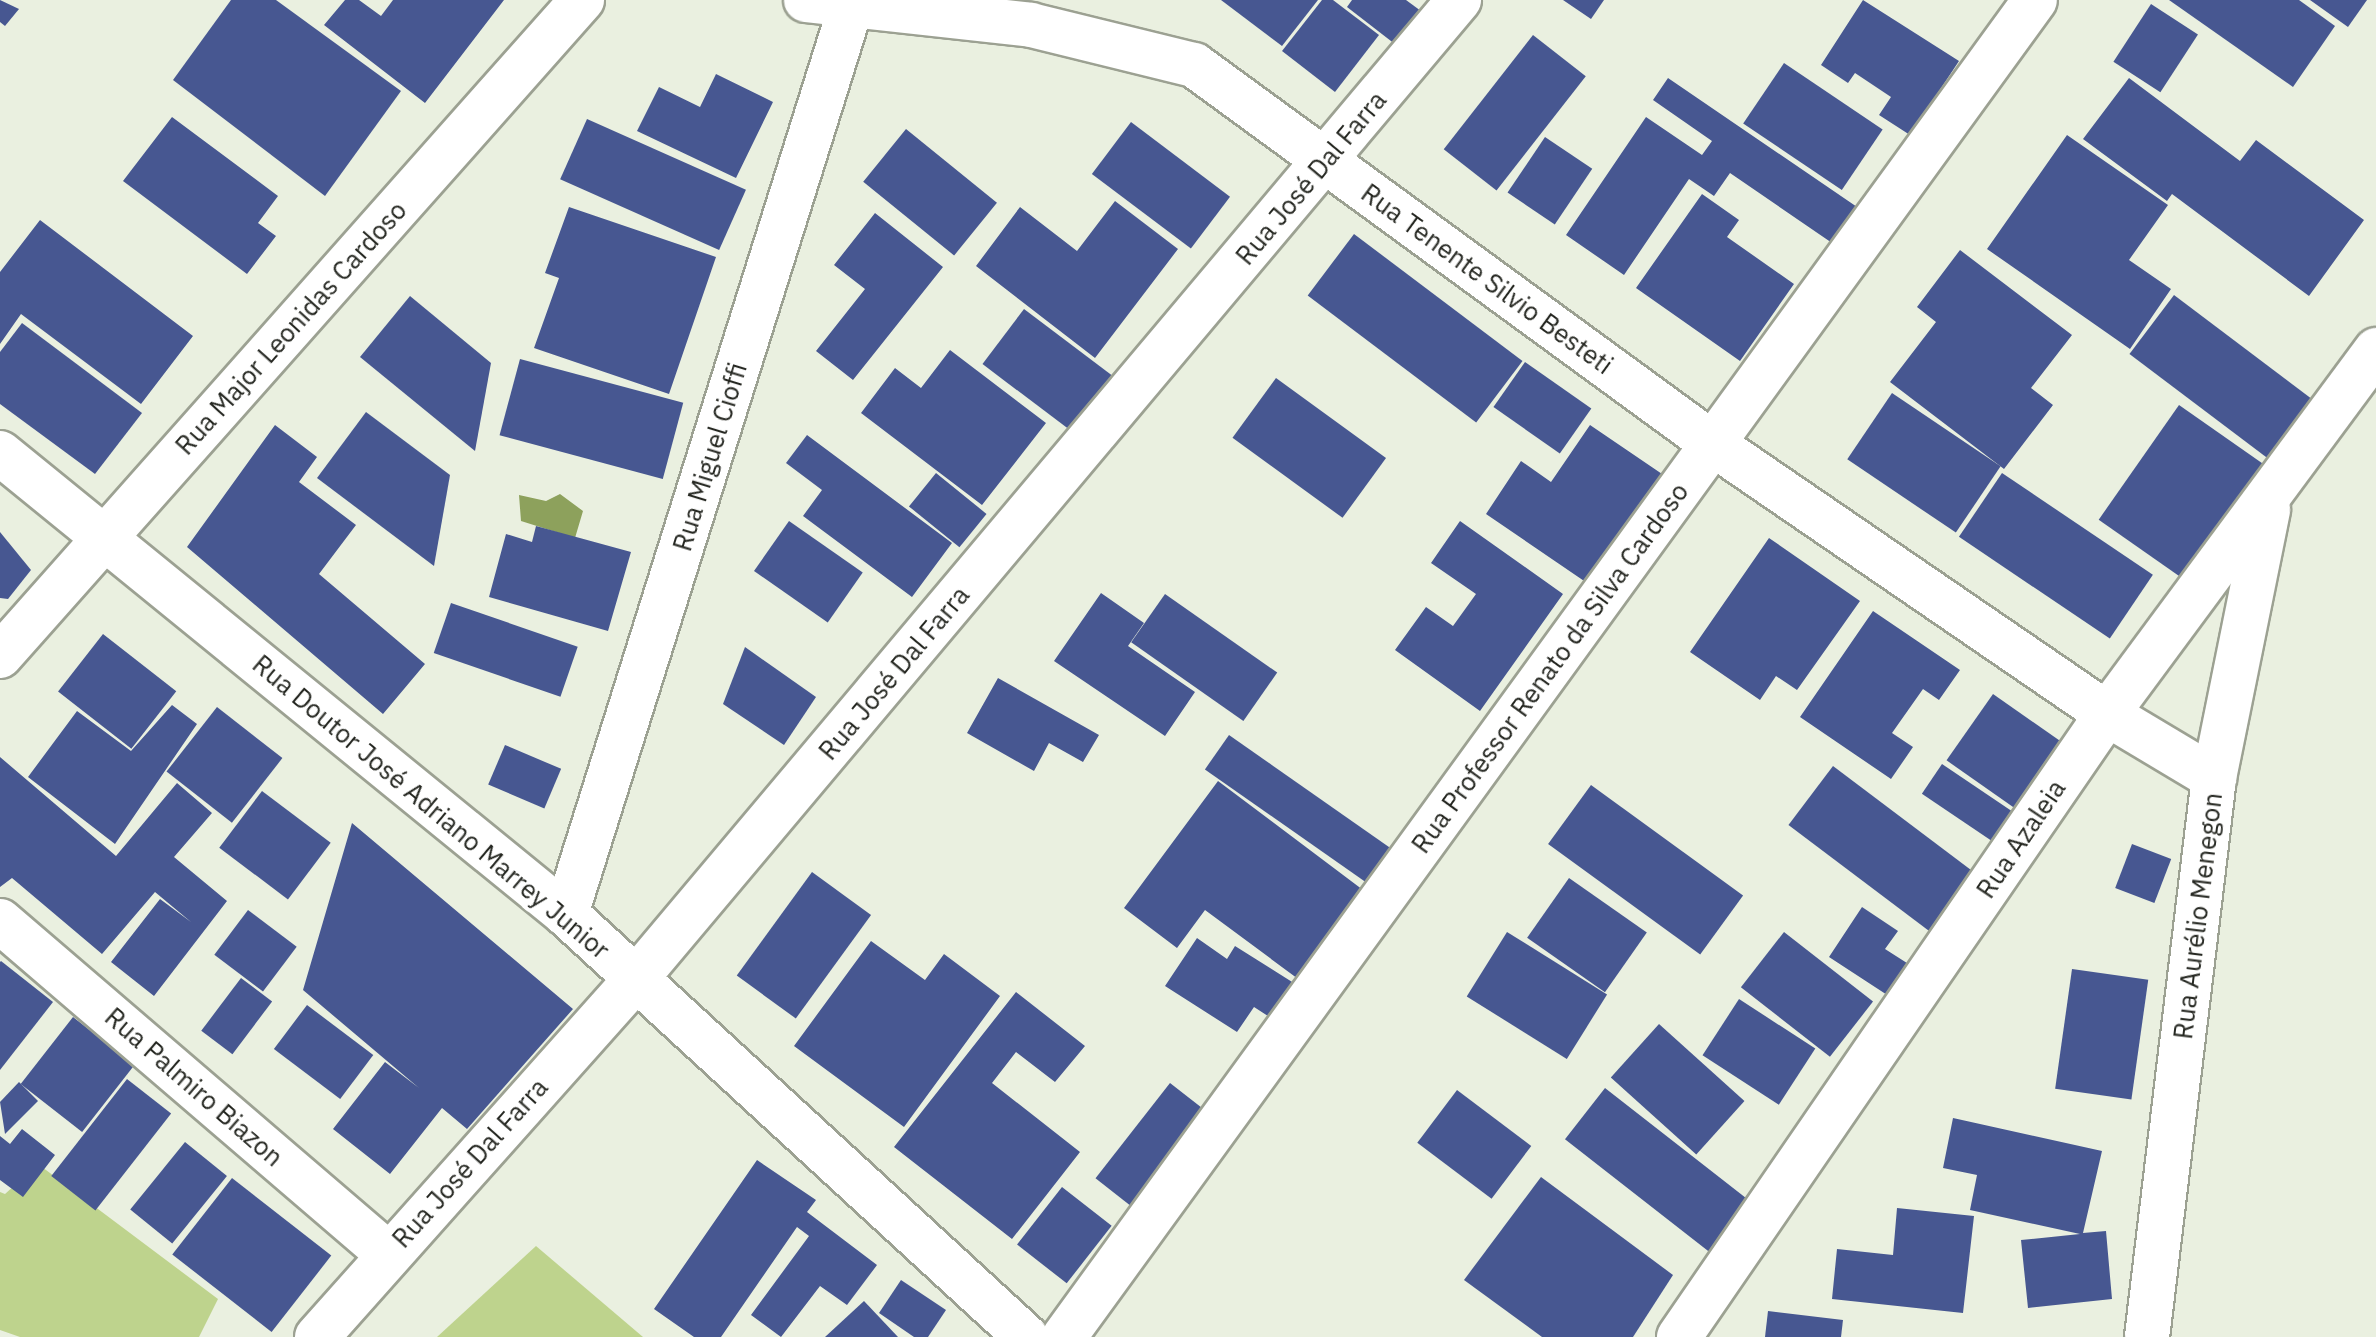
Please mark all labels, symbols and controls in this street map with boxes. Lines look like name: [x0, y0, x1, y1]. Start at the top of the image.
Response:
street label: Rua José Dal Farra: [1229, 85, 1393, 271]
street label: Rua Tenente Silvio Besteti: [1355, 177, 1619, 381]
street label: Rua Major Leonidas Cardoso: [169, 195, 413, 461]
street label: Rua Miguel Cioffi: [667, 359, 753, 555]
street label: Rua Professor Renato da Silva Cardoso: [1405, 477, 1695, 859]
street label: Rua José Dal Farra: [812, 580, 976, 766]
street label: Rua Doutor José Adriano Marrey Junior: [246, 648, 616, 966]
street label: Rua Azaleia: [1970, 774, 2072, 904]
street label: Rua Aurélio Menegon: [2167, 791, 2229, 1041]
street label: Rua Palmiro Biazon: [99, 1001, 289, 1173]
street label: Rua José Dal Farra: [386, 1072, 554, 1254]

